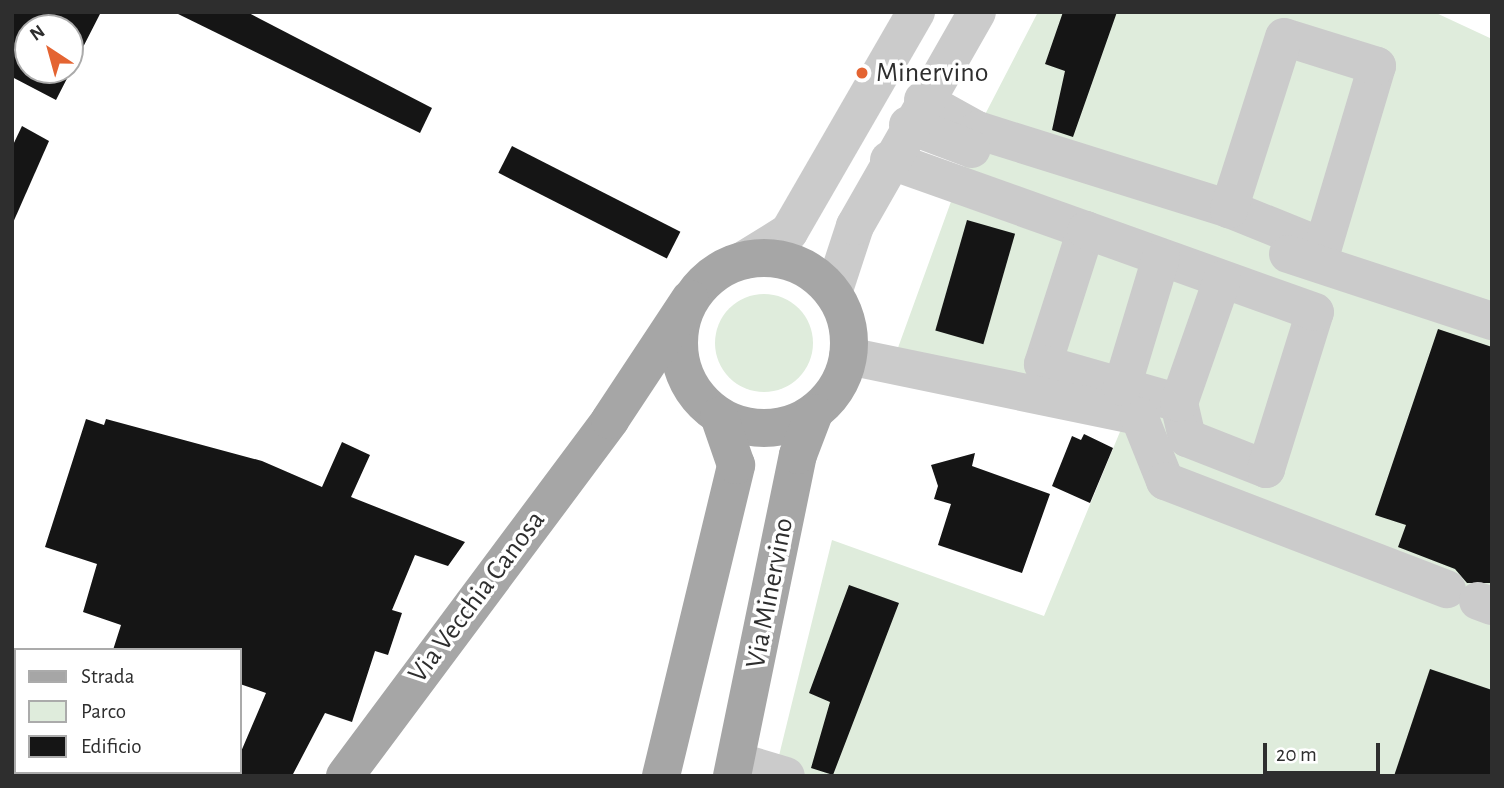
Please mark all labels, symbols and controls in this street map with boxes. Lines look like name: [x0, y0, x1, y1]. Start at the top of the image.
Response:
north arrow: [14, 14, 84, 84]
text: N: [27, 22, 48, 45]
place label: Minervino: [876, 56, 988, 90]
marker: Minervino: [854, 65, 870, 81]
street label: Via Vecchia Canosa: [401, 504, 553, 690]
street label: Via Minervino: [739, 515, 801, 671]
legend: [14, 648, 242, 774]
text: Strada: [81, 666, 134, 687]
text: Parco: [81, 701, 126, 722]
scale bar: [1266, 728, 1383, 772]
text: Edificio: [81, 736, 142, 757]
text: 20 m: [1276, 744, 1317, 765]

